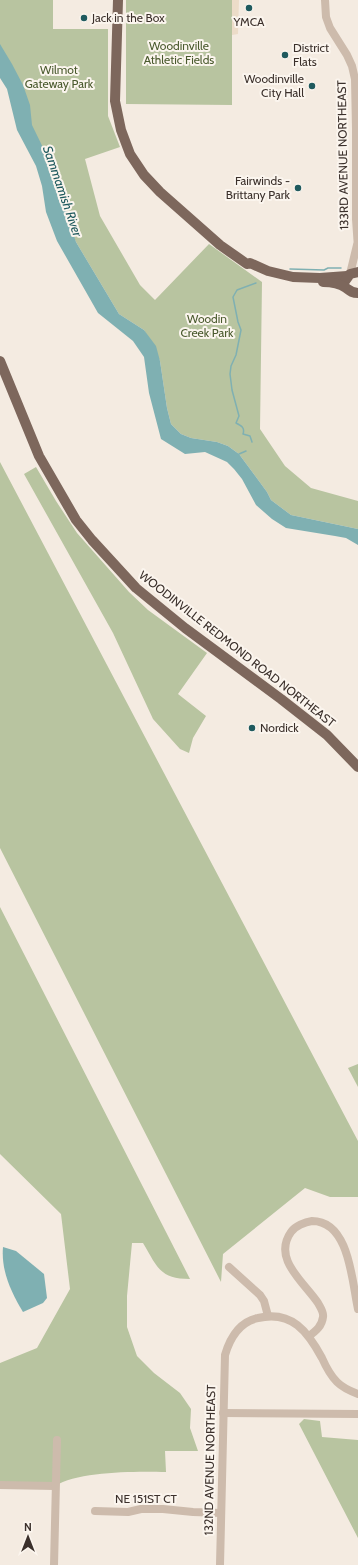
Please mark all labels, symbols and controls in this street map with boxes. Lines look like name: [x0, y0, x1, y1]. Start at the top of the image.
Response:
marker: YMCA: [244, 3, 254, 13]
place label: Jack in the Box: [91, 10, 165, 25]
marker: Jack in the Box: [79, 13, 89, 23]
place label: YMCA: [233, 14, 265, 29]
park label: Woodinville Athletic Fields: [144, 38, 214, 67]
place label: District Flats: [293, 40, 329, 69]
marker: District Flats: [280, 50, 290, 60]
park label: Wilmot Gateway Park: [25, 62, 94, 91]
place label: Woodinville City Hall: [244, 71, 304, 100]
street label: 133RD AVENUE NORTHEAST: [334, 79, 351, 230]
marker: Woodinville City Hall: [307, 81, 317, 91]
water label: Sammamish River: [40, 143, 86, 239]
place label: Fairwinds - Brittany Park: [226, 173, 291, 202]
marker: Fairwinds - Brittany Park: [293, 183, 303, 193]
park label: Woodin Creek Park: [181, 311, 234, 340]
street label: WOODINVILLE REDMOND ROAD NORTHEAST: [136, 567, 339, 730]
place label: Nordick: [260, 720, 299, 735]
marker: Nordick: [247, 723, 257, 733]
street label: 132ND AVENUE NORTHEAST: [201, 1384, 218, 1536]
street label: NE 151ST CT: [115, 1491, 178, 1506]
north arrow: [8, 1517, 48, 1557]
text: N: [24, 1520, 32, 1534]

